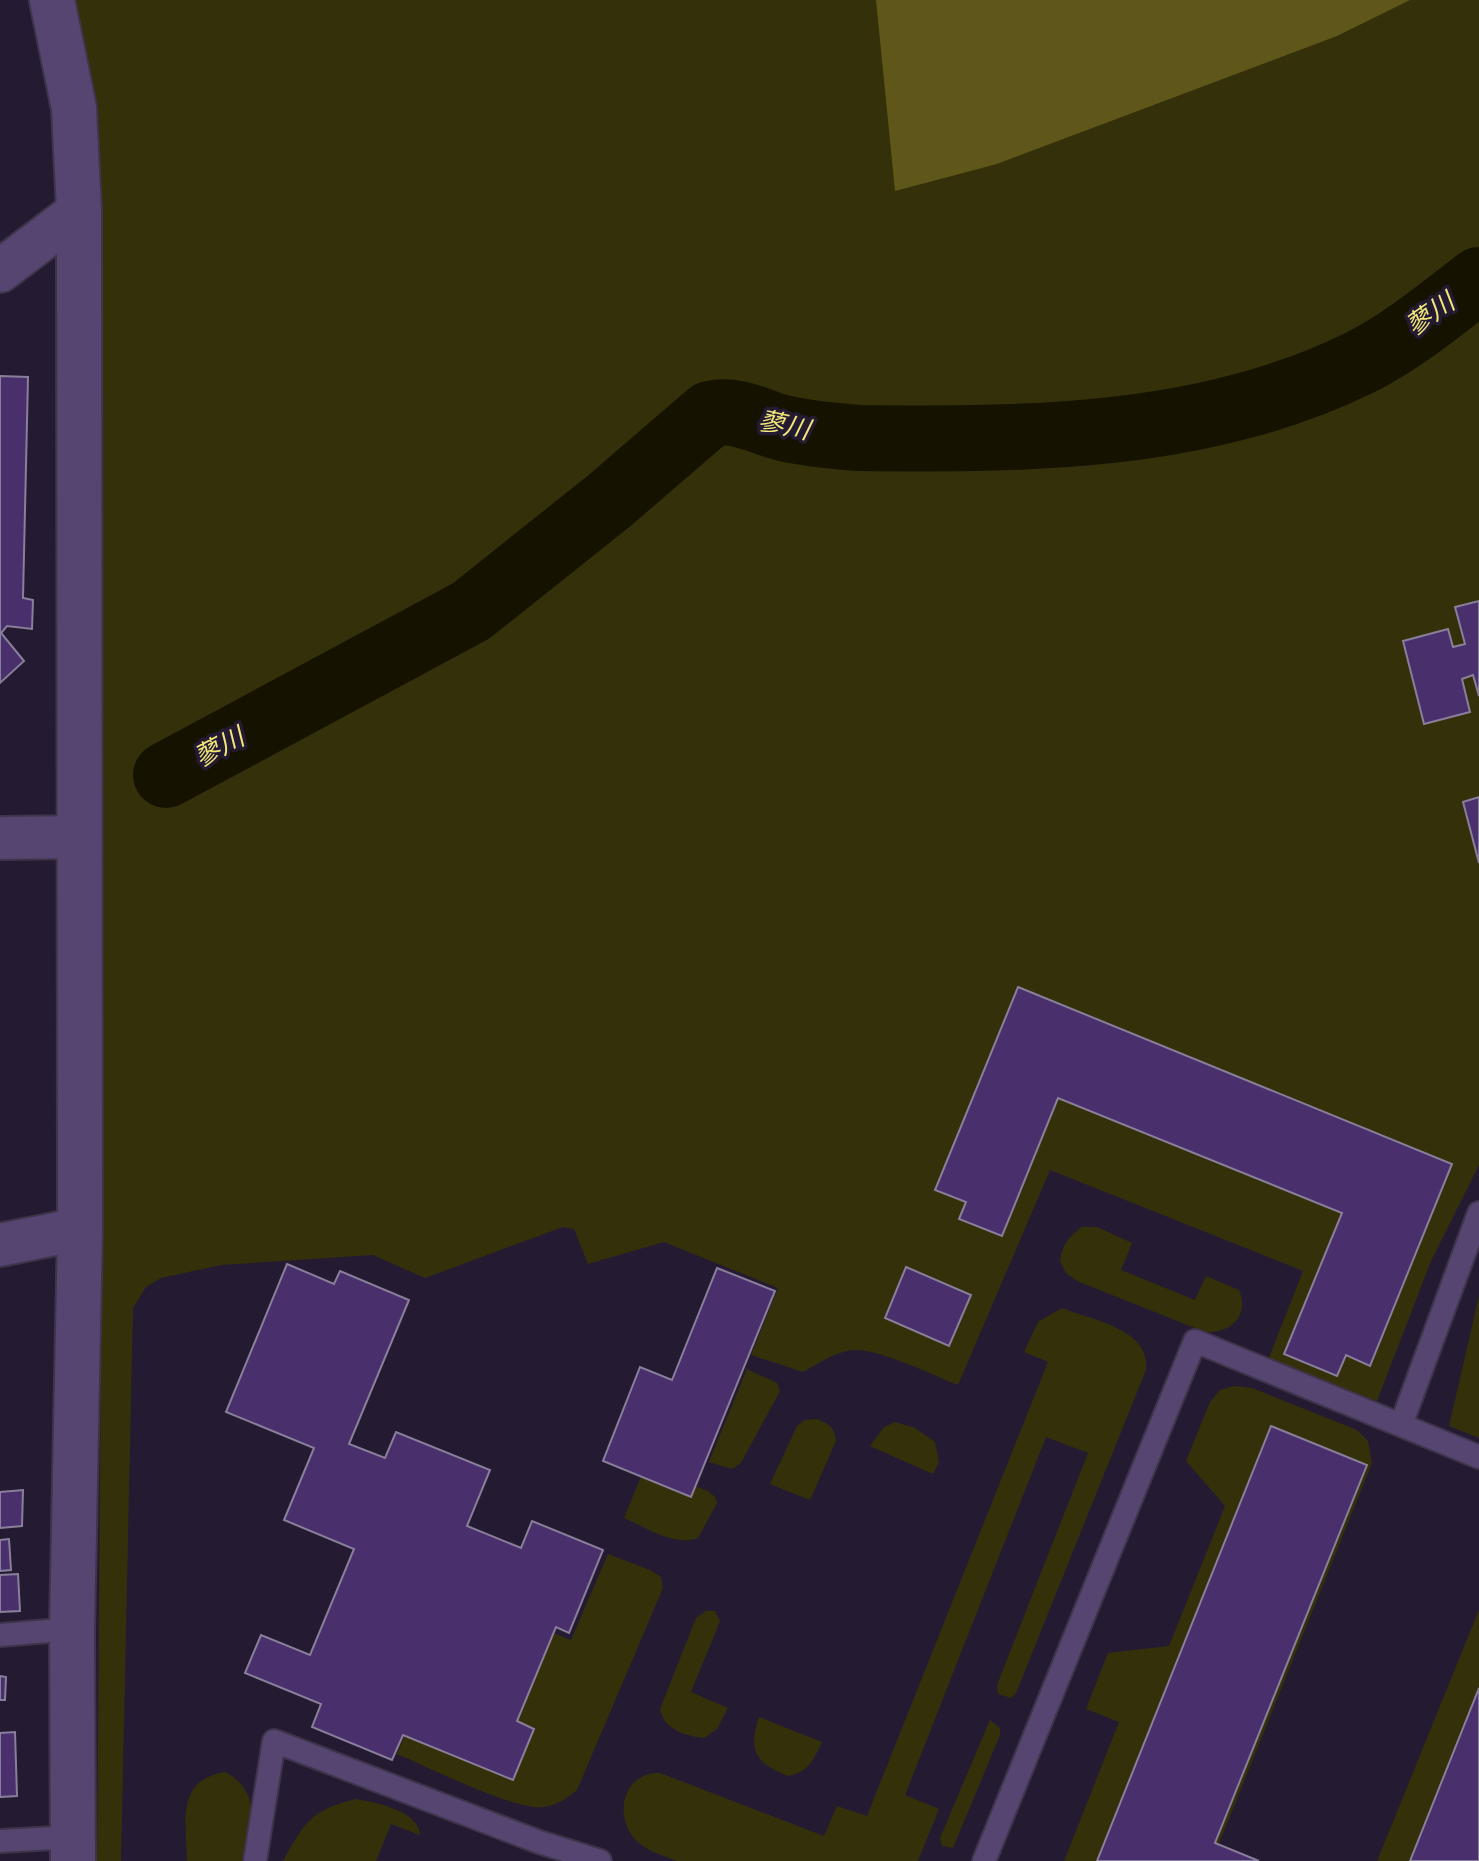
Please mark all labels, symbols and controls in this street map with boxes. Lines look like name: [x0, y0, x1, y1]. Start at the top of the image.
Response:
water label: 蓼川: [1399, 283, 1463, 342]
water label: 蓼川: [755, 403, 816, 447]
water label: 蓼川: [188, 718, 252, 773]

